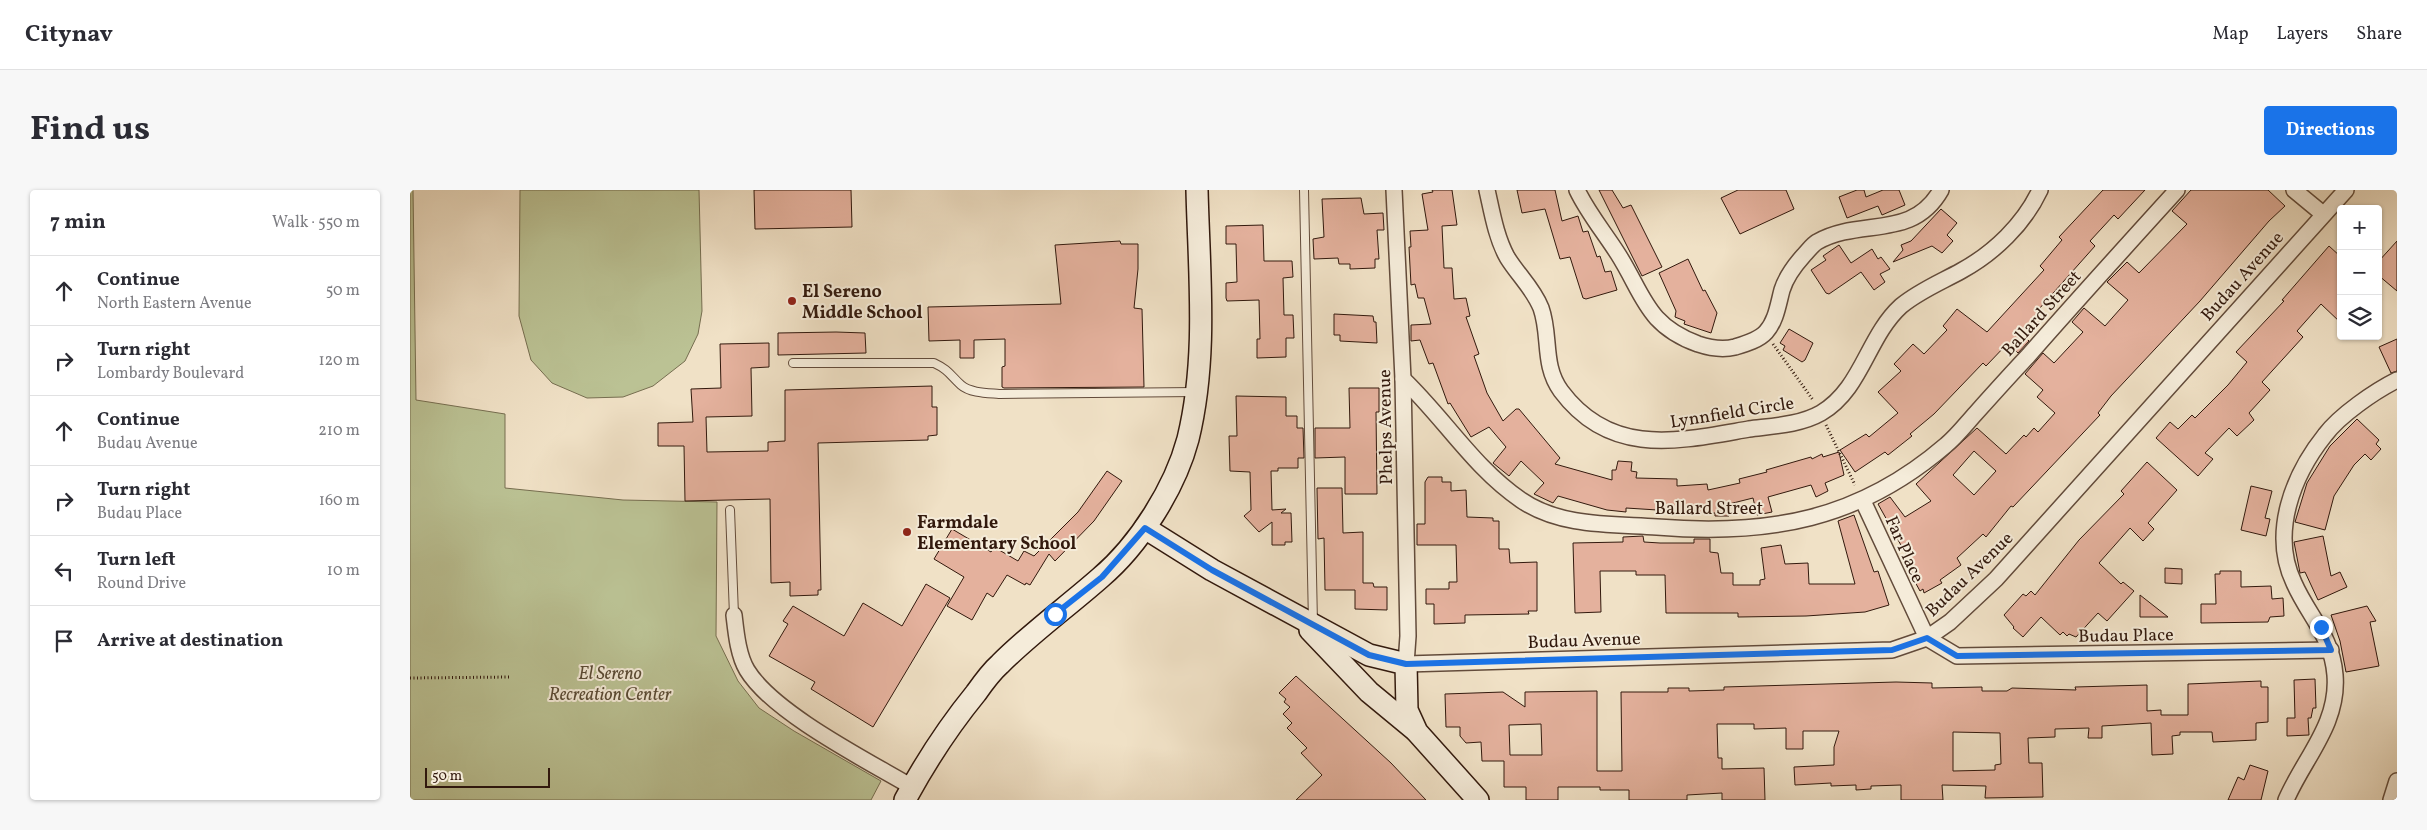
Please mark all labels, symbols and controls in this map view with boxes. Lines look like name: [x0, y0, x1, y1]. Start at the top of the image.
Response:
text: Citynav: [25, 18, 113, 52]
text: Map: [2212, 22, 2248, 47]
text: Layers: [2276, 22, 2328, 47]
text: Share: [2356, 22, 2402, 47]
text: Find us: [30, 106, 150, 154]
button: Directions: [2264, 106, 2397, 155]
map controls: [2337, 205, 2382, 340]
button: +: [2337, 205, 2382, 250]
text: 7 min: [50, 208, 106, 237]
text: Walk · 550 m: [272, 212, 360, 234]
street label: Budau Avenue: [2196, 227, 2290, 327]
button: −: [2337, 250, 2382, 295]
street label: Ballard Street: [1997, 265, 2088, 363]
text: Continue: [97, 267, 180, 293]
icon: ahead: [50, 277, 78, 305]
text: 50 m: [326, 280, 360, 302]
place label: El Sereno Middle School: [802, 280, 923, 326]
text: North Eastern Avenue: [97, 293, 252, 315]
marker: El Sereno Middle School: [786, 295, 798, 307]
button: layers: [2337, 295, 2382, 340]
text: Turn right: [97, 337, 190, 363]
icon: right: [50, 347, 78, 375]
text: 120 m: [318, 350, 360, 372]
text: Lombardy Boulevard: [97, 363, 244, 385]
street label: Phelps Avenue: [1373, 369, 1400, 485]
street label: Lynnfield Circle: [1668, 391, 1796, 436]
text: Continue: [97, 407, 180, 433]
icon: ahead: [50, 417, 78, 445]
text: 210 m: [318, 420, 360, 442]
text: Budau Avenue: [97, 433, 198, 455]
text: Turn right: [97, 477, 190, 503]
icon: right: [50, 487, 78, 515]
text: 160 m: [319, 490, 360, 512]
street label: Ballard Street: [1655, 497, 1763, 522]
text: Budau Place: [97, 503, 182, 525]
place label: Farmdale Elementary School: [917, 511, 1077, 557]
street label: Far Place: [1878, 512, 1929, 587]
marker: Farmdale Elementary School: [901, 526, 913, 538]
street label: Budau Avenue: [1921, 527, 2019, 623]
text: Turn left: [97, 547, 176, 573]
icon: left: [50, 557, 78, 585]
text: 10 m: [327, 560, 360, 582]
text: Round Drive: [97, 573, 186, 595]
route start: [1044, 603, 1067, 626]
route end: [2310, 616, 2333, 639]
street label: Budau Place: [2078, 623, 2174, 650]
icon: arrive: [50, 627, 78, 655]
street label: Budau Avenue: [1527, 627, 1641, 656]
text: Arrive at destination: [97, 628, 283, 654]
park label: El Sereno Recreation Center: [548, 662, 672, 708]
scale bar: [425, 765, 550, 788]
text: 50 m: [432, 767, 462, 786]

